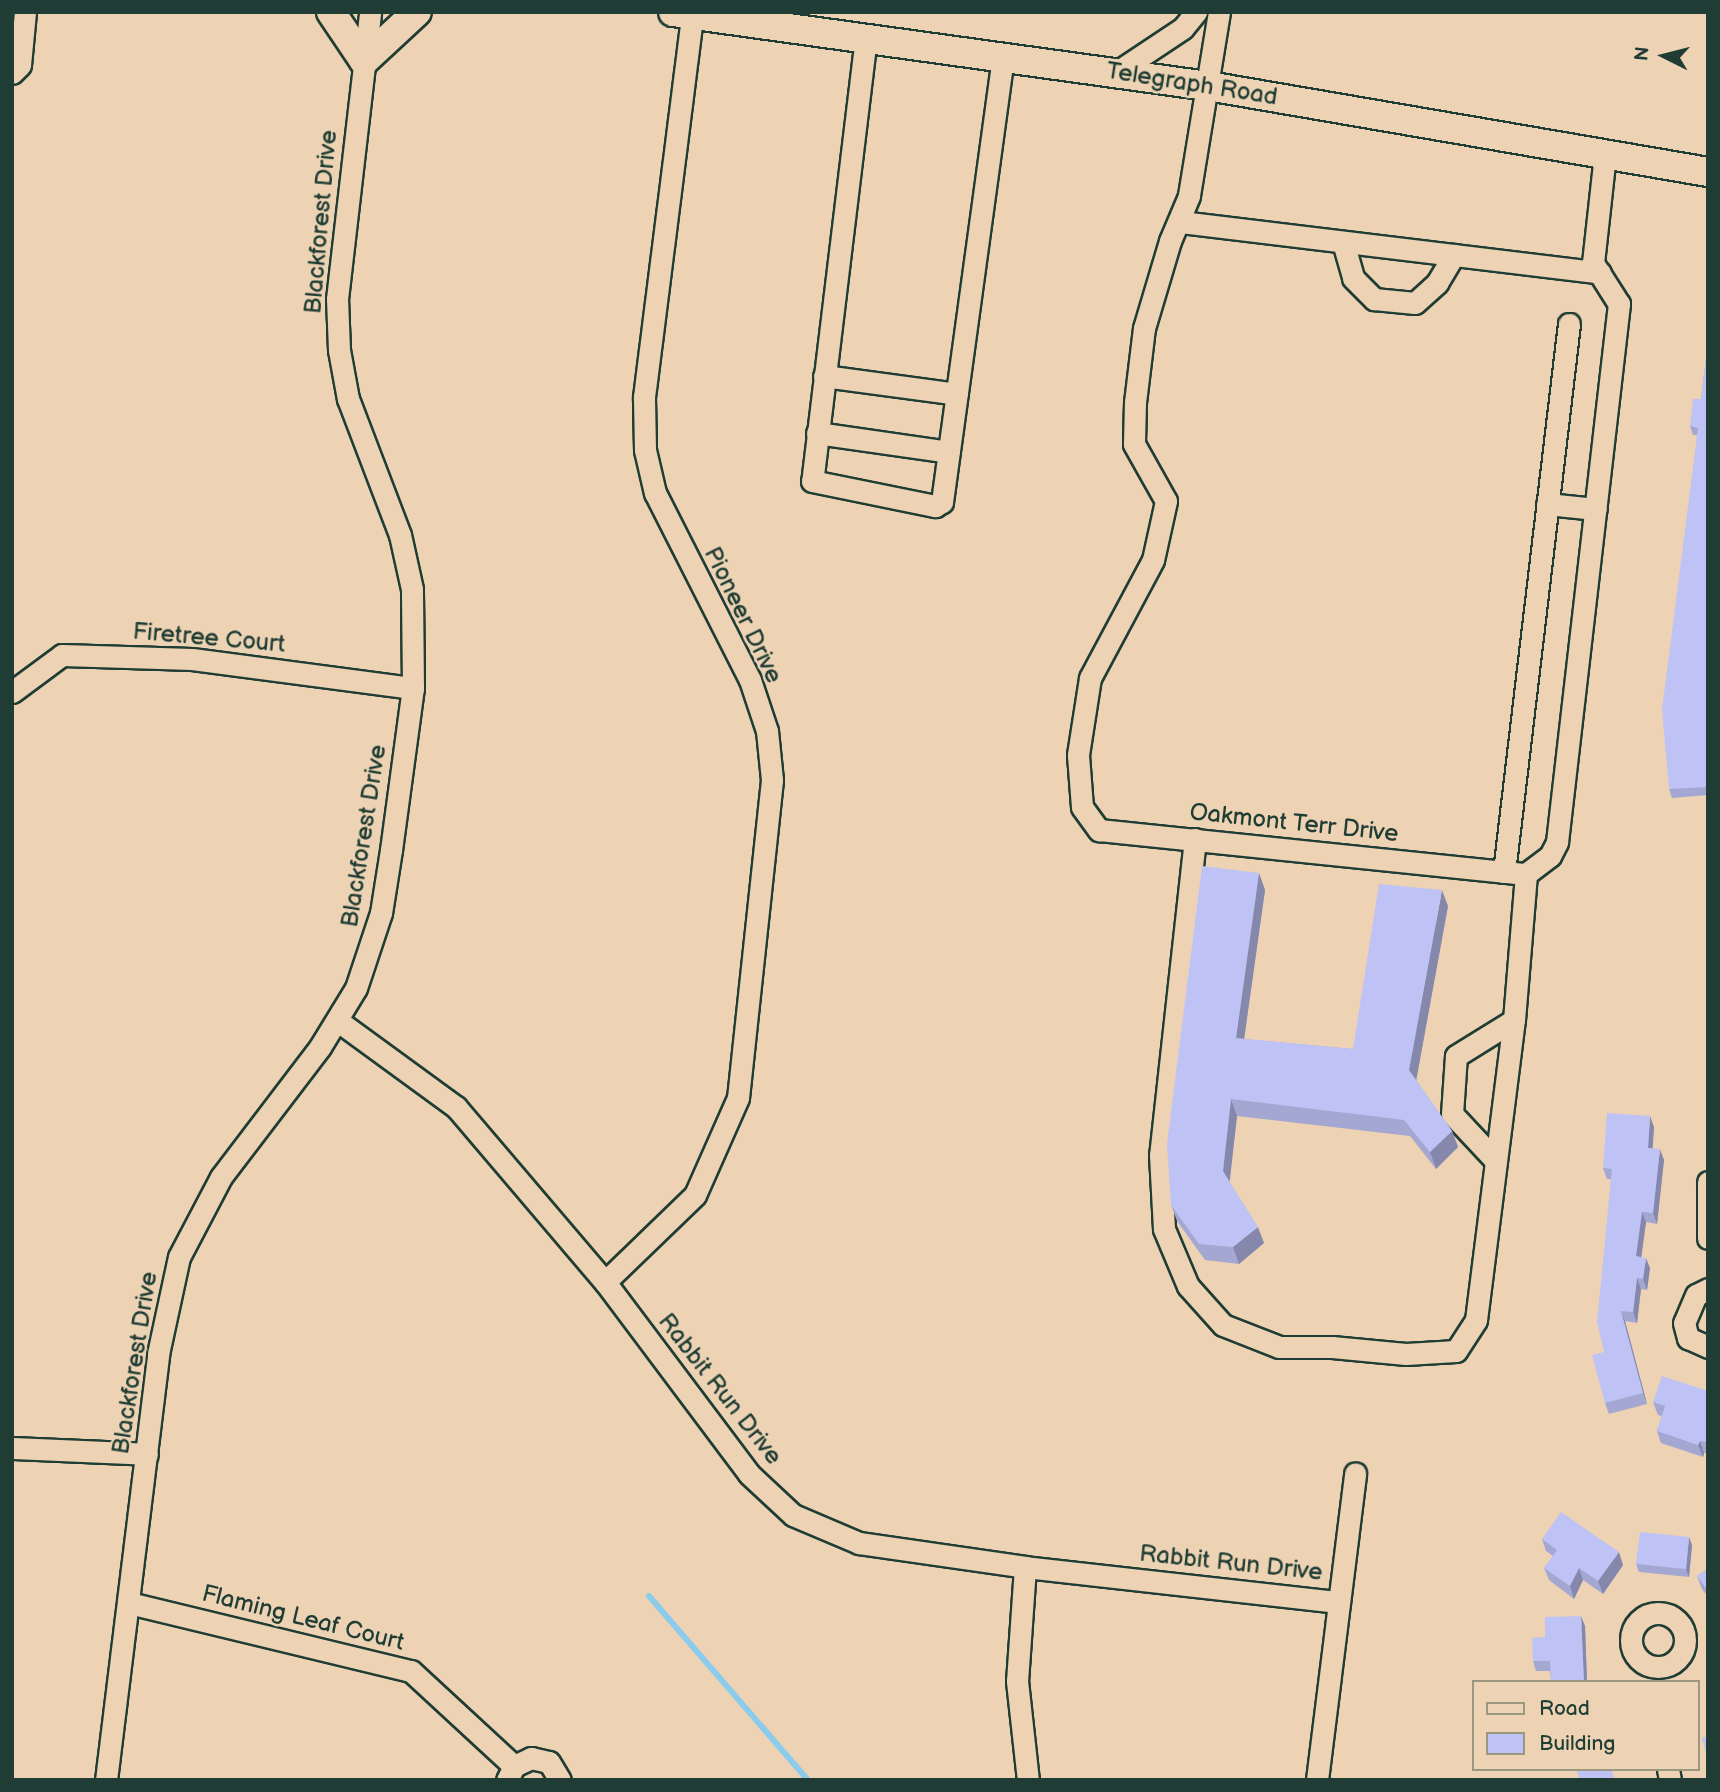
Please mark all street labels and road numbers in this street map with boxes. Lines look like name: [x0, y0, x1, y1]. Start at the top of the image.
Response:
street label: Telegraph Road: [1104, 56, 1280, 112]
street label: Blackforest Drive: [299, 129, 343, 315]
street label: Pioneer Drive: [698, 542, 788, 688]
street label: Firetree Court: [132, 617, 286, 659]
street label: Blackforest Drive: [335, 743, 393, 929]
street label: Oakmont Terr Drive: [1188, 798, 1400, 848]
street label: Blackforest Drive: [106, 1270, 164, 1456]
street label: Rabbit Run Drive: [652, 1308, 788, 1470]
street label: Rabbit Run Drive: [1138, 1539, 1324, 1587]
street label: Flaming Leaf Court: [199, 1579, 407, 1657]

